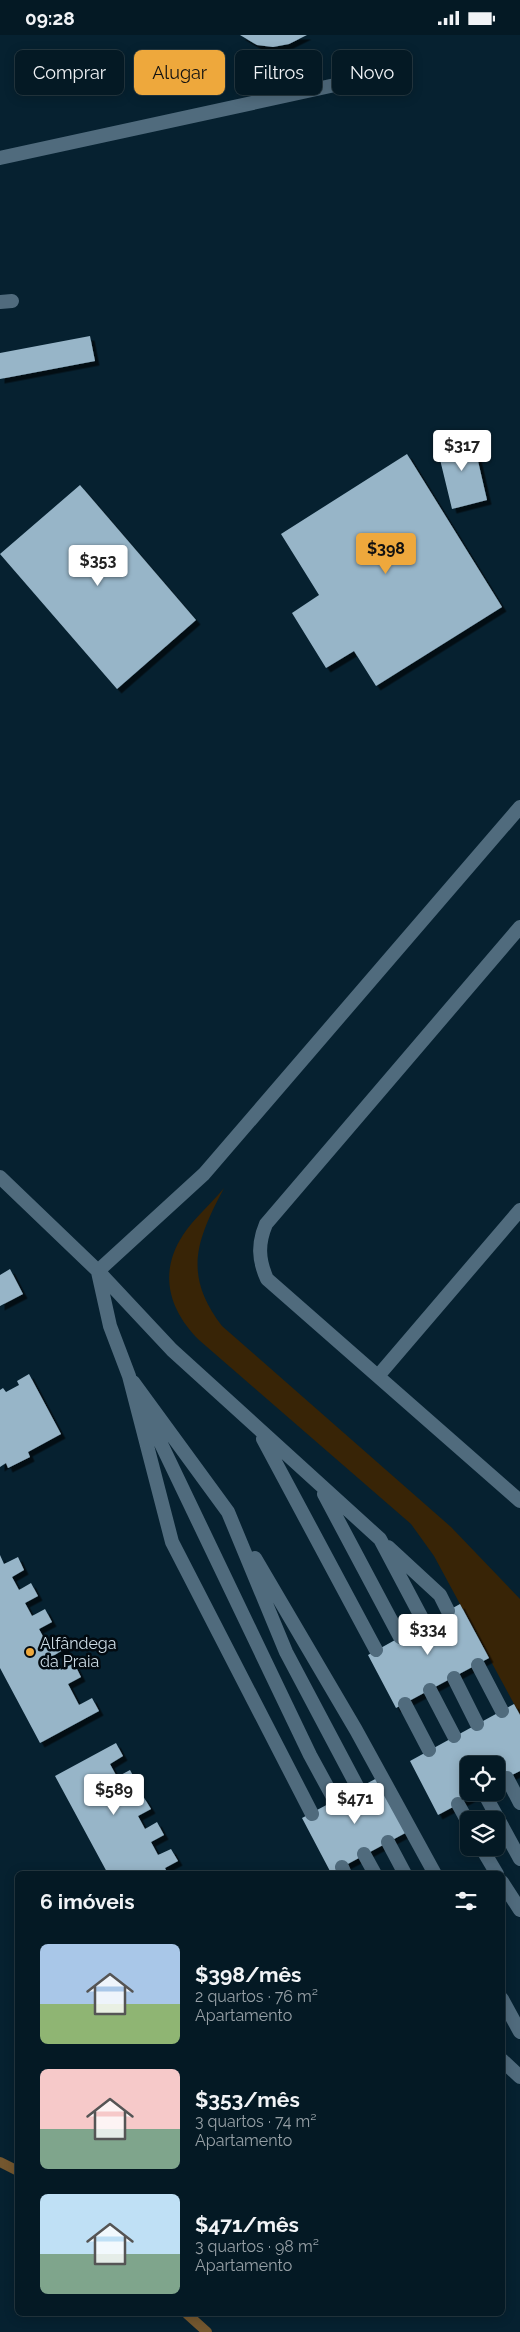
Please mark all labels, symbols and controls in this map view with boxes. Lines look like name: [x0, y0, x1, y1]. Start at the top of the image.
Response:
text: 09:28: [25, 7, 75, 29]
chip: Comprar: [15, 50, 124, 95]
chip: Alugar: [134, 50, 225, 95]
chip: Filtros: [235, 50, 322, 95]
chip: Novo: [332, 50, 412, 95]
pin: $317: [432, 429, 492, 472]
text: $317: [444, 436, 480, 455]
pin: $398: [356, 533, 416, 575]
text: $398: [367, 539, 405, 558]
pin: $353: [68, 545, 128, 587]
text: $353: [80, 551, 116, 570]
pin: $334: [398, 1613, 458, 1656]
text: $334: [409, 1620, 447, 1639]
place label: Alfândega da Praia: [40, 1634, 116, 1671]
marker: Alfândega da Praia: [24, 1646, 36, 1658]
map controls: [460, 1756, 505, 1856]
button: locate: [460, 1756, 505, 1801]
pin: $589: [84, 1773, 144, 1816]
text: $589: [95, 1780, 133, 1799]
pin: $471: [325, 1783, 385, 1825]
text: $471: [337, 1789, 373, 1808]
button: layers: [460, 1811, 505, 1856]
icon: filters: [452, 1887, 480, 1915]
text: 6 imóveis: [40, 1889, 135, 1914]
text: $398/mês: [195, 1962, 301, 1987]
icon: home: [80, 1964, 140, 2024]
text: 2 quartos · 76 m²: [195, 1987, 318, 2006]
text: Apartamento: [195, 2006, 292, 2025]
text: $353/mês: [195, 2087, 300, 2112]
icon: home: [80, 2089, 140, 2149]
text: 3 quartos · 74 m²: [195, 2112, 316, 2131]
text: Apartamento: [195, 2131, 292, 2150]
text: $471/mês: [195, 2212, 299, 2237]
icon: home: [80, 2214, 140, 2274]
text: 3 quartos · 98 m²: [195, 2237, 319, 2256]
text: Apartamento: [195, 2256, 292, 2275]

